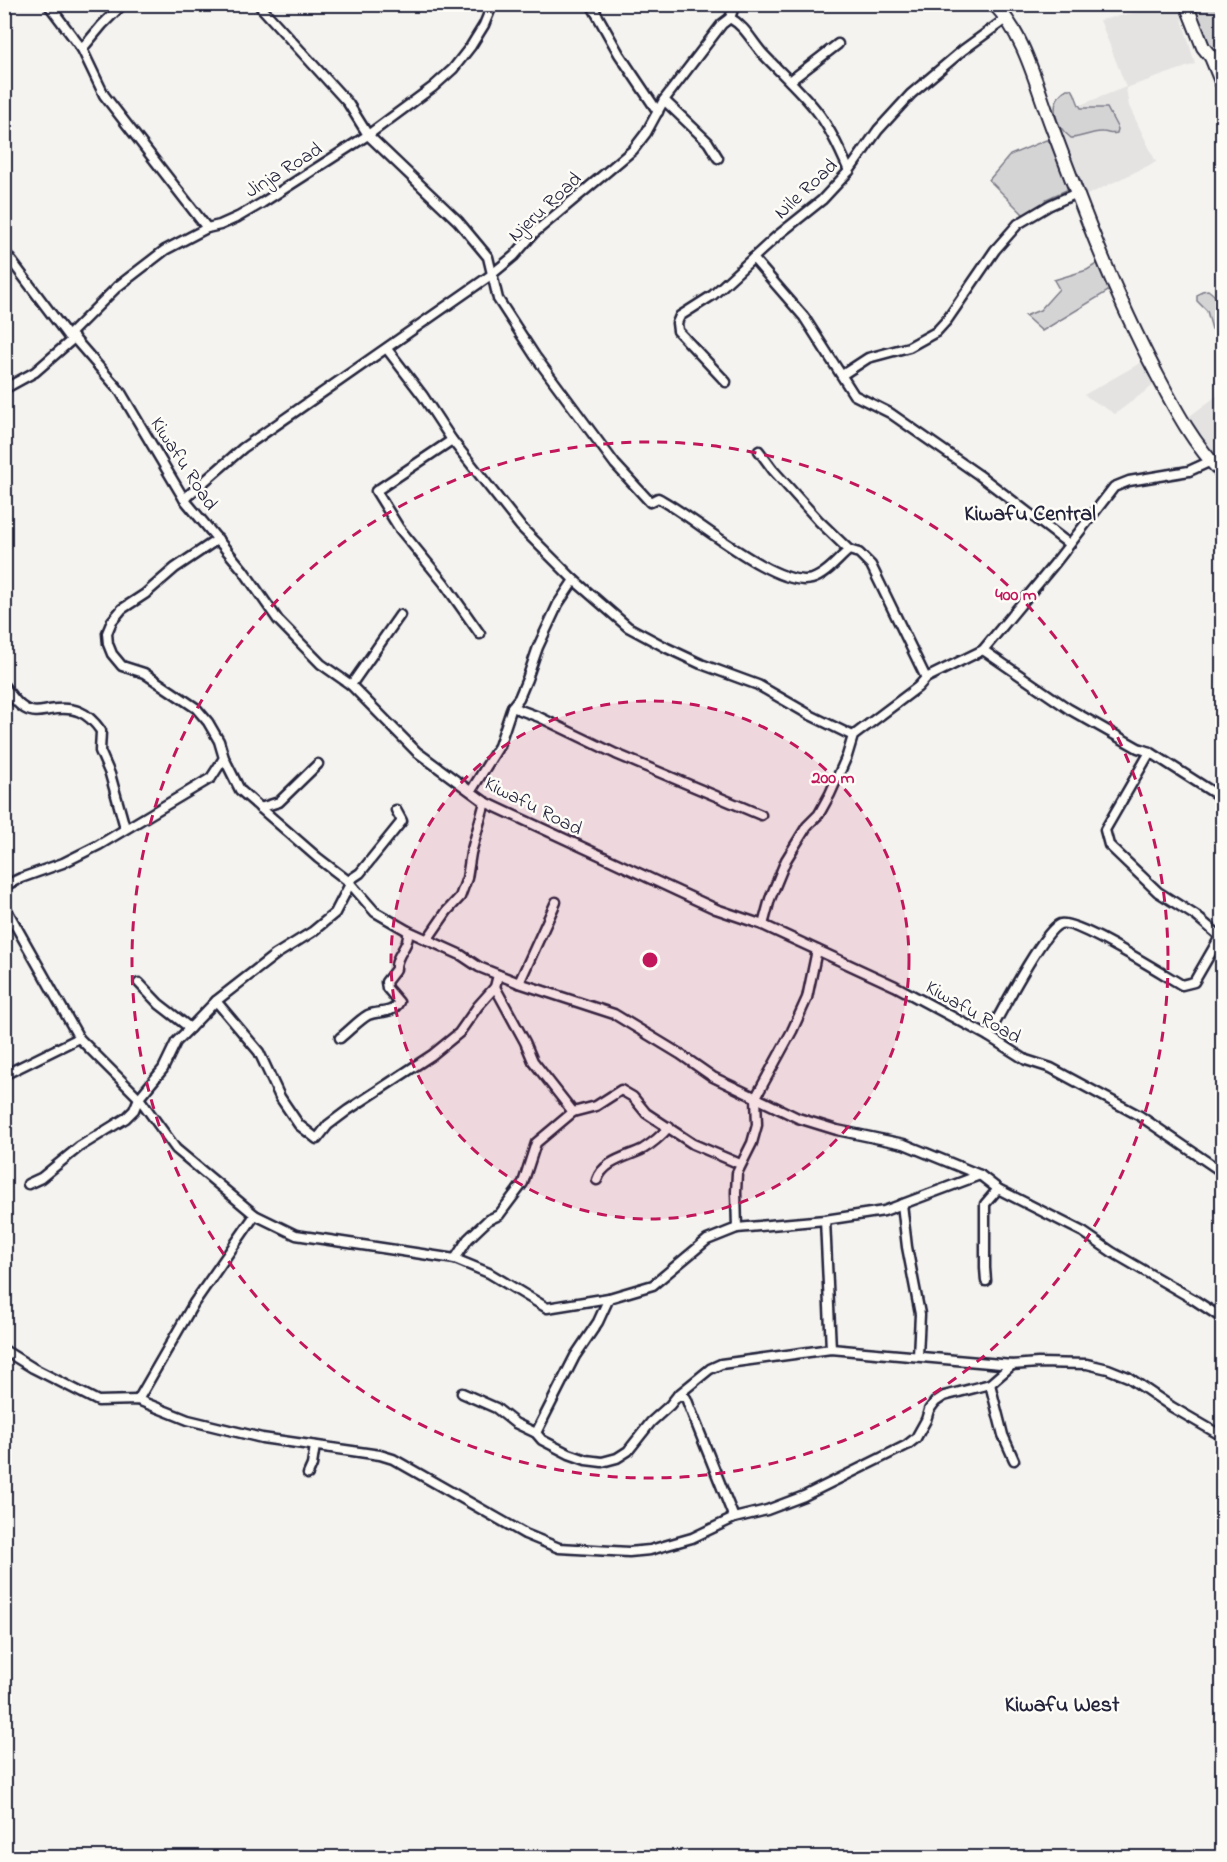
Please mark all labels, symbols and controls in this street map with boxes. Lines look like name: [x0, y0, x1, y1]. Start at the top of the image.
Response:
street label: Jinja Road: [240, 136, 329, 206]
street label: Nile Road: [768, 153, 845, 227]
street label: Njeru Road: [502, 166, 589, 250]
street label: Kiwafu Road: [142, 412, 224, 517]
district label: Kiwafu Central: [964, 499, 1096, 531]
text: 400 m: [995, 583, 1037, 609]
text: 200 m: [811, 766, 855, 792]
street label: Kiwafu Road: [479, 770, 587, 844]
centre of rings: [640, 950, 660, 970]
street label: Kiwafu Road: [919, 974, 1026, 1052]
district label: Kiwafu West: [1005, 1690, 1120, 1722]

